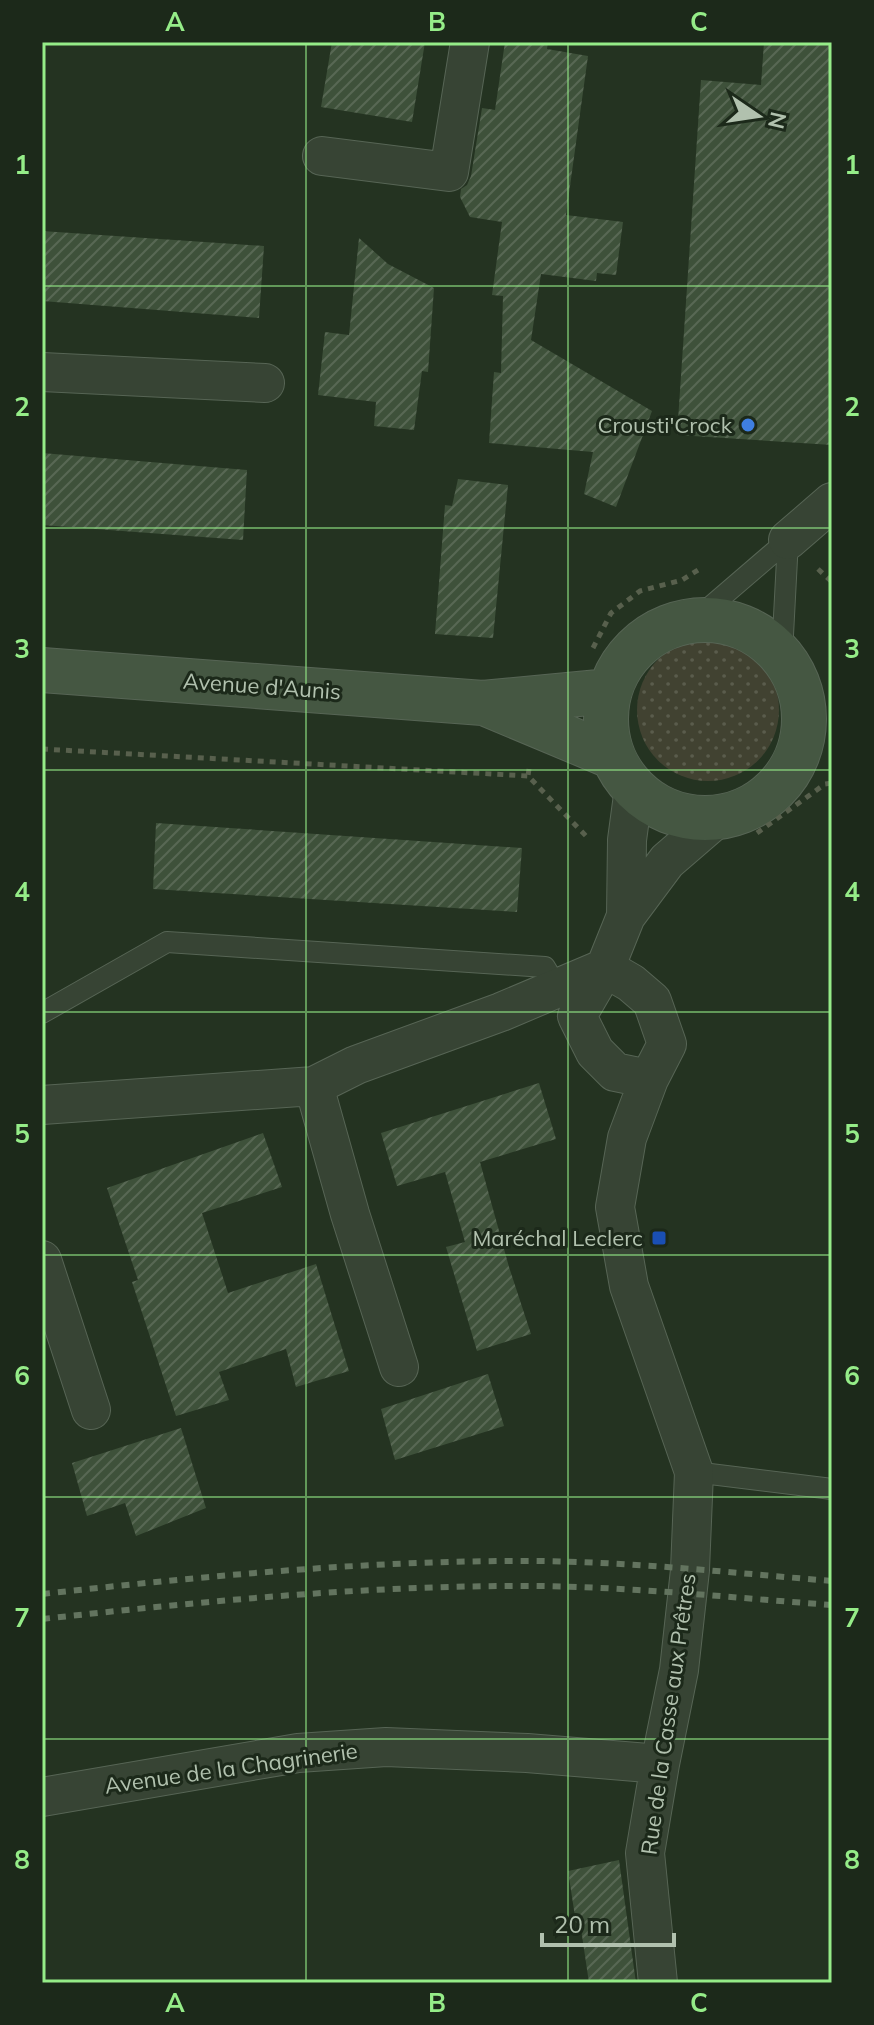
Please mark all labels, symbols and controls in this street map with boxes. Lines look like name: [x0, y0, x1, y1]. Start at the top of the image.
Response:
text: A: [165, 5, 185, 38]
text: B: [428, 5, 446, 38]
text: C: [690, 5, 708, 38]
north arrow: [718, 76, 798, 156]
text: N: [762, 109, 793, 132]
text: 1: [14, 148, 30, 181]
text: 1: [844, 148, 860, 181]
text: 2: [14, 390, 30, 423]
text: 2: [844, 390, 860, 423]
place label: Crousti'Crock: [598, 411, 733, 439]
marker: Crousti'Crock: [739, 416, 757, 434]
text: 3: [14, 632, 30, 665]
text: 3: [844, 632, 860, 665]
street label: Avenue d'Aunis: [182, 667, 342, 705]
text: 4: [14, 875, 30, 908]
text: 4: [844, 875, 860, 908]
text: 5: [14, 1117, 30, 1150]
text: 5: [844, 1117, 860, 1150]
place label: Maréchal Leclerc: [472, 1224, 643, 1252]
marker: Maréchal Leclerc: [650, 1229, 668, 1247]
text: 6: [14, 1359, 30, 1392]
text: 6: [844, 1359, 860, 1392]
street label: Rue de la Casse aux Prêtres: [634, 1571, 702, 1857]
text: 7: [14, 1601, 30, 1634]
text: 7: [844, 1601, 860, 1634]
street label: Avenue de la Chagrinerie: [103, 1736, 359, 1800]
text: 8: [14, 1843, 30, 1876]
text: 8: [844, 1843, 860, 1876]
scale bar: [542, 1897, 674, 1947]
text: 20 m: [554, 1909, 610, 1939]
text: A: [165, 1986, 185, 2019]
text: B: [428, 1986, 446, 2019]
text: C: [690, 1986, 708, 2019]

